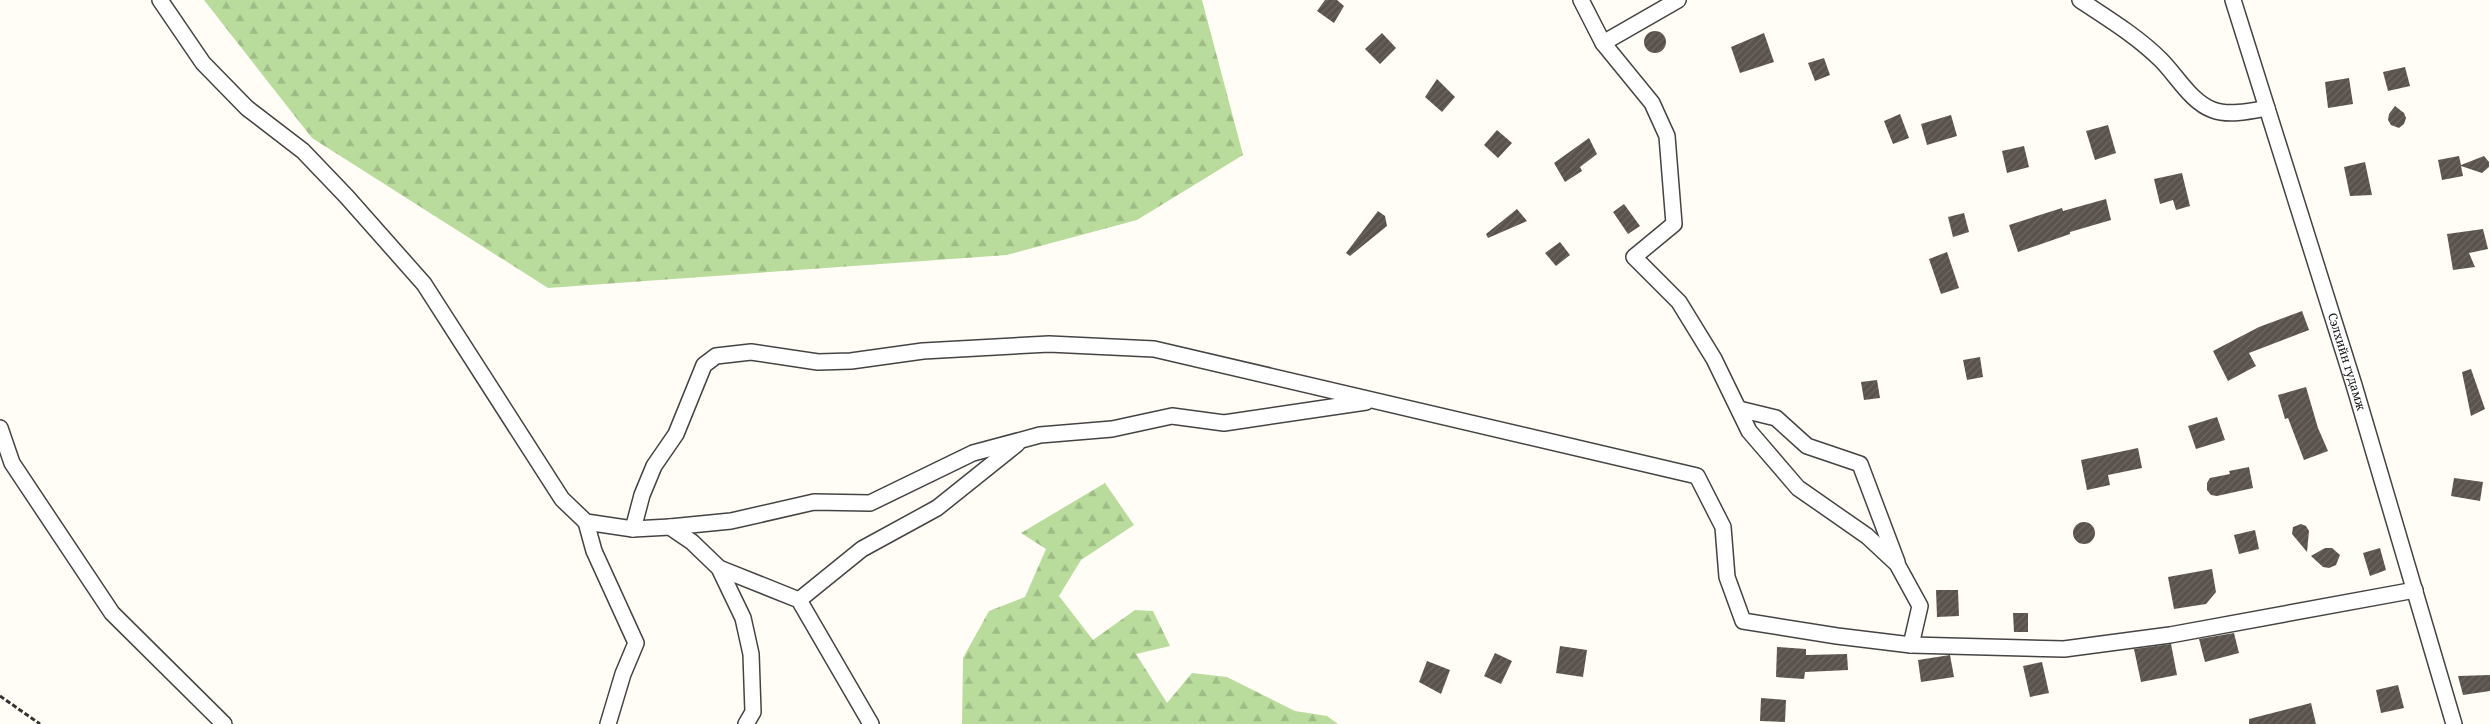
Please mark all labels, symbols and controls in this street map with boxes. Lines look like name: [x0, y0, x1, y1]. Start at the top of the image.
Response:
street label: Сэлхийн гудамж: [2324, 311, 2370, 413]

